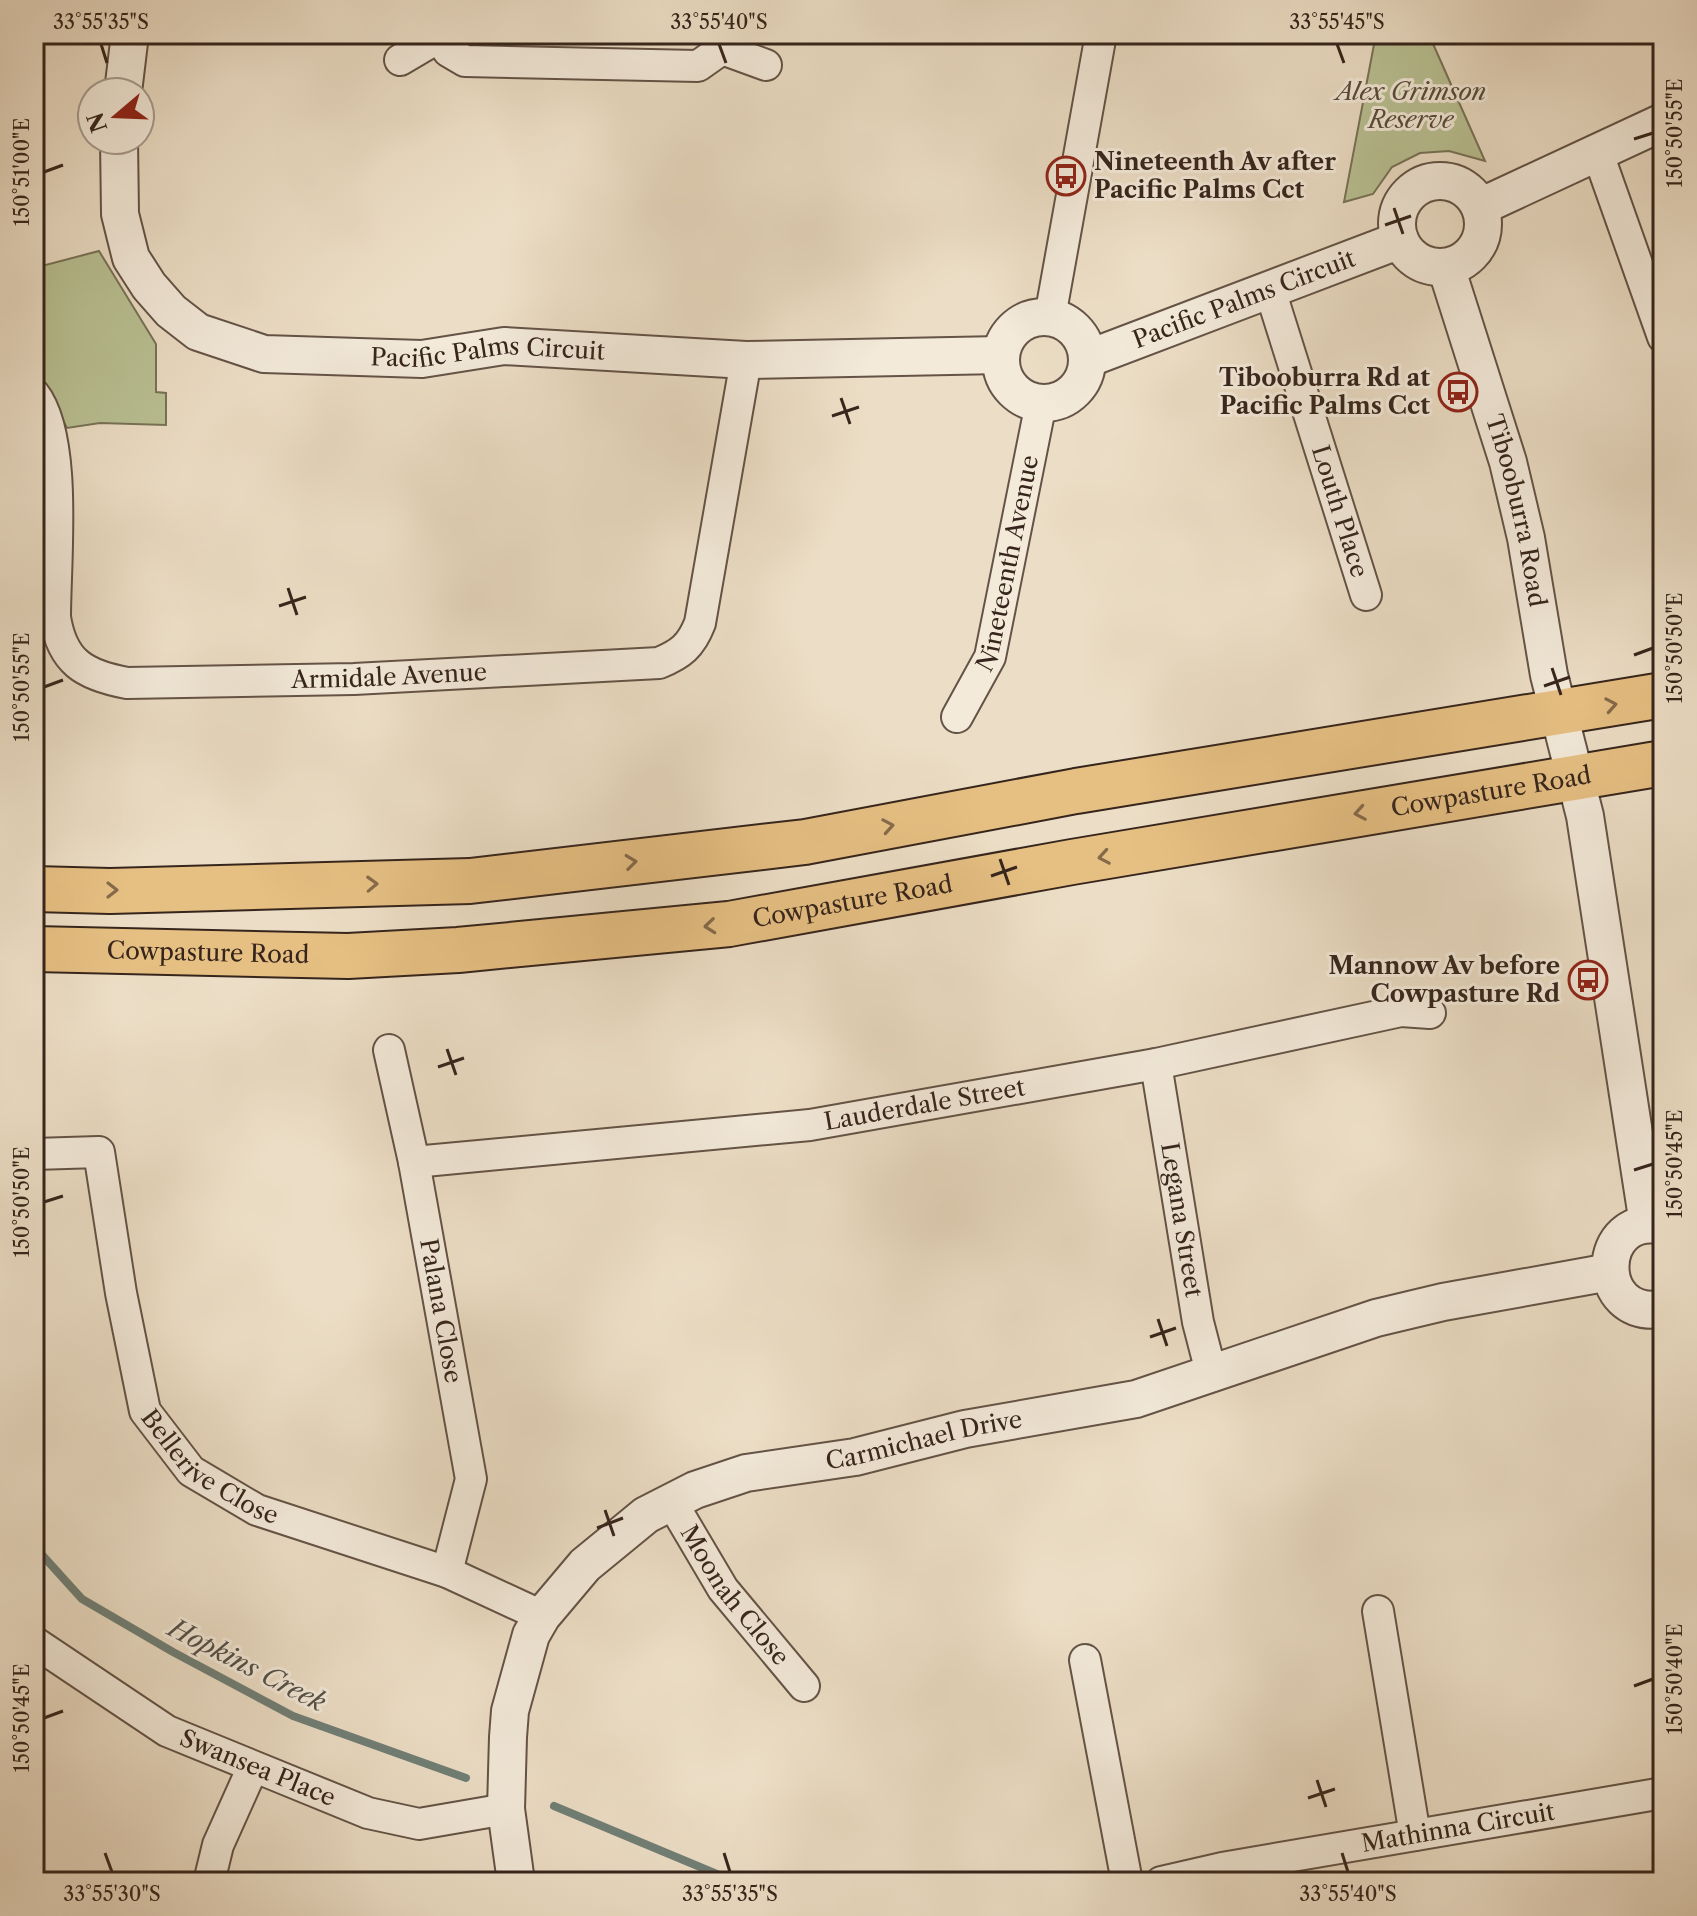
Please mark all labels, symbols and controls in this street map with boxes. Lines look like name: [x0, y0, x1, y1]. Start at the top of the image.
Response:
text: 33°55'35"S: [53, 10, 149, 34]
text: 33°55'40"S: [670, 10, 768, 34]
text: 33°55'45"S: [1289, 10, 1385, 34]
north arrow: [76, 76, 156, 156]
park label: Alex Grimson Reserve: [1332, 77, 1486, 134]
text: 150°50'55"E: [1663, 78, 1687, 188]
text: N: [82, 109, 113, 136]
text: 150°51'00"E: [10, 118, 34, 226]
place label: Nineteenth Av after Pacific Palms Cct: [1094, 147, 1336, 204]
bus stop icon: Nineteenth Av after Pacific Palms Cct: [1045, 155, 1087, 197]
street label: Pacific Palms Circuit: [1129, 243, 1360, 354]
street label: Pacific Palms Circuit: [370, 330, 606, 373]
place label: Tibooburra Rd at Pacific Palms Cct: [1219, 363, 1430, 420]
bus stop icon: Tibooburra Rd at Pacific Palms Cct: [1437, 371, 1479, 413]
street label: Tibooburra Road: [1480, 411, 1552, 609]
street label: Louth Place: [1306, 441, 1375, 581]
street label: Nineteenth Avenue: [970, 452, 1044, 677]
text: 150°50'50"E: [1663, 592, 1687, 704]
text: 150°50'55"E: [10, 632, 34, 742]
street label: Armidale Avenue: [290, 657, 488, 694]
one-way arrow: [1604, 697, 1618, 714]
street label: Cowpasture Road: [1389, 760, 1594, 822]
one-way arrow: [1353, 803, 1367, 820]
one-way arrow: [881, 819, 895, 836]
one-way arrow: [1097, 847, 1111, 864]
one-way arrow: [624, 854, 638, 871]
street label: Cowpasture Road: [750, 869, 955, 933]
one-way arrow: [366, 876, 379, 893]
one-way arrow: [106, 882, 119, 899]
one-way arrow: [703, 917, 716, 934]
street label: Cowpasture Road: [106, 936, 310, 969]
place label: Mannow Av before Cowpasture Rd: [1328, 951, 1560, 1008]
bus stop icon: Mannow Av before Cowpasture Rd: [1567, 959, 1609, 1001]
street label: Lauderdale Street: [822, 1072, 1028, 1136]
text: 150°50'45"E: [1663, 1109, 1687, 1219]
street label: Legana Street: [1155, 1140, 1209, 1300]
text: 150°50'50"E: [10, 1146, 34, 1258]
street label: Palana Close: [414, 1236, 468, 1385]
street label: Bellerive Close: [135, 1404, 282, 1530]
street label: Carmichael Drive: [824, 1404, 1024, 1475]
street label: Moonah Close: [675, 1520, 795, 1671]
water label: Hopkins Creek: [161, 1611, 331, 1719]
text: 150°50'40"E: [1663, 1624, 1687, 1734]
text: 150°50'45"E: [10, 1663, 34, 1773]
street label: Swansea Place: [176, 1723, 340, 1812]
street label: Mathinna Circuit: [1359, 1797, 1557, 1858]
text: 33°55'30"S: [63, 1882, 161, 1906]
text: 33°55'35"S: [682, 1882, 778, 1906]
text: 33°55'40"S: [1299, 1882, 1397, 1906]

